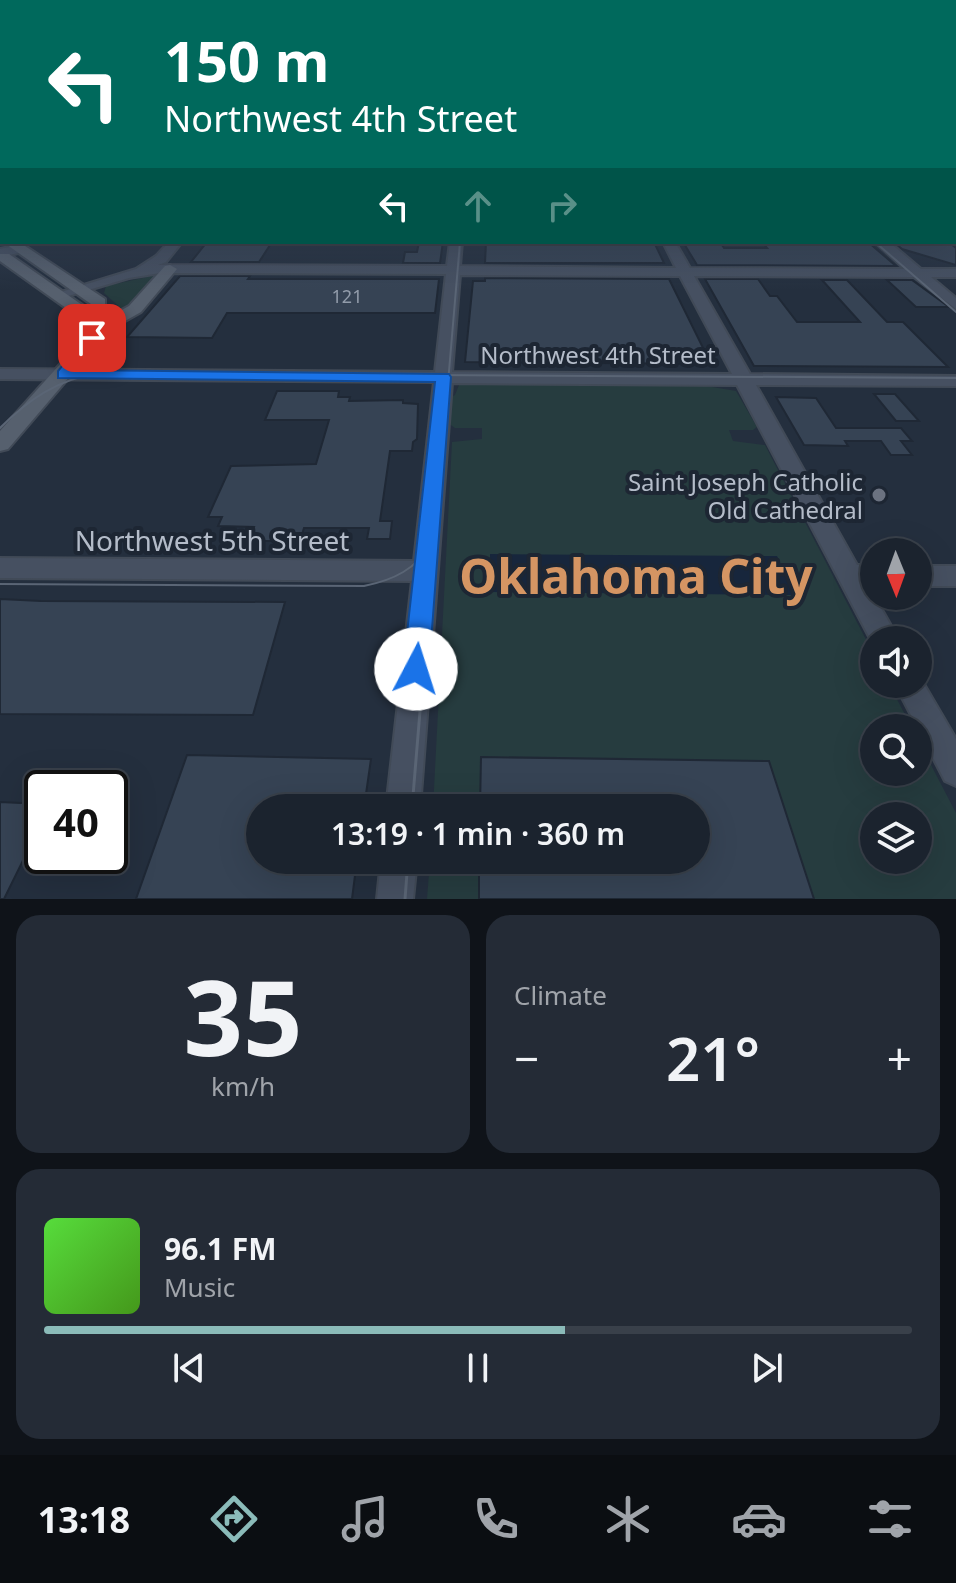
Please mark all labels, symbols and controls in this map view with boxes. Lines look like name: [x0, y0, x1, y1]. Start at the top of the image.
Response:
text: 150 m: [164, 22, 329, 98]
icon: left: [32, 32, 136, 136]
text: Northwest 4th Street: [164, 94, 517, 143]
icon: left: [372, 184, 416, 228]
icon: ahead: [456, 184, 500, 228]
icon: right: [540, 184, 584, 228]
house number: 121: [332, 284, 362, 308]
pin: [58, 304, 126, 372]
icon: arrive: [70, 316, 114, 360]
street label: Northwest 4th Street: [480, 338, 716, 371]
place label: Saint Joseph Catholic Old Cathedral: [628, 465, 863, 526]
marker: Saint Joseph Catholic Old Cathedral: [870, 486, 888, 504]
street label: Northwest 5th Street: [75, 521, 349, 559]
north arrow: [860, 538, 932, 610]
map controls: [860, 538, 932, 874]
district label: Oklahoma City: [459, 543, 813, 608]
button: sound: [860, 626, 932, 698]
position arrow: [374, 627, 458, 711]
button: search: [860, 714, 932, 786]
speed limit sign: 40: [24, 770, 128, 874]
button: layers: [860, 802, 932, 874]
text: 13:19 · 1 min · 360 m: [331, 813, 625, 854]
text: 35: [184, 945, 302, 1086]
text: Climate: [514, 977, 607, 1013]
text: 21°: [666, 1017, 760, 1099]
text: −: [514, 1028, 539, 1088]
text: +: [887, 1028, 912, 1088]
text: km/h: [211, 1068, 275, 1104]
text: 96.1 FM: [164, 1228, 276, 1269]
text: Music: [164, 1269, 235, 1305]
icon: previous: [167, 1346, 211, 1390]
icon: pause: [456, 1346, 500, 1390]
icon: next: [745, 1346, 789, 1390]
icon: directions: [206, 1491, 262, 1547]
icon: music: [337, 1491, 393, 1547]
icon: phone: [468, 1491, 524, 1547]
icon: climate: [600, 1491, 656, 1547]
icon: car: [731, 1491, 787, 1547]
icon: filters: [862, 1491, 918, 1547]
text: 13:18: [38, 1495, 130, 1544]

